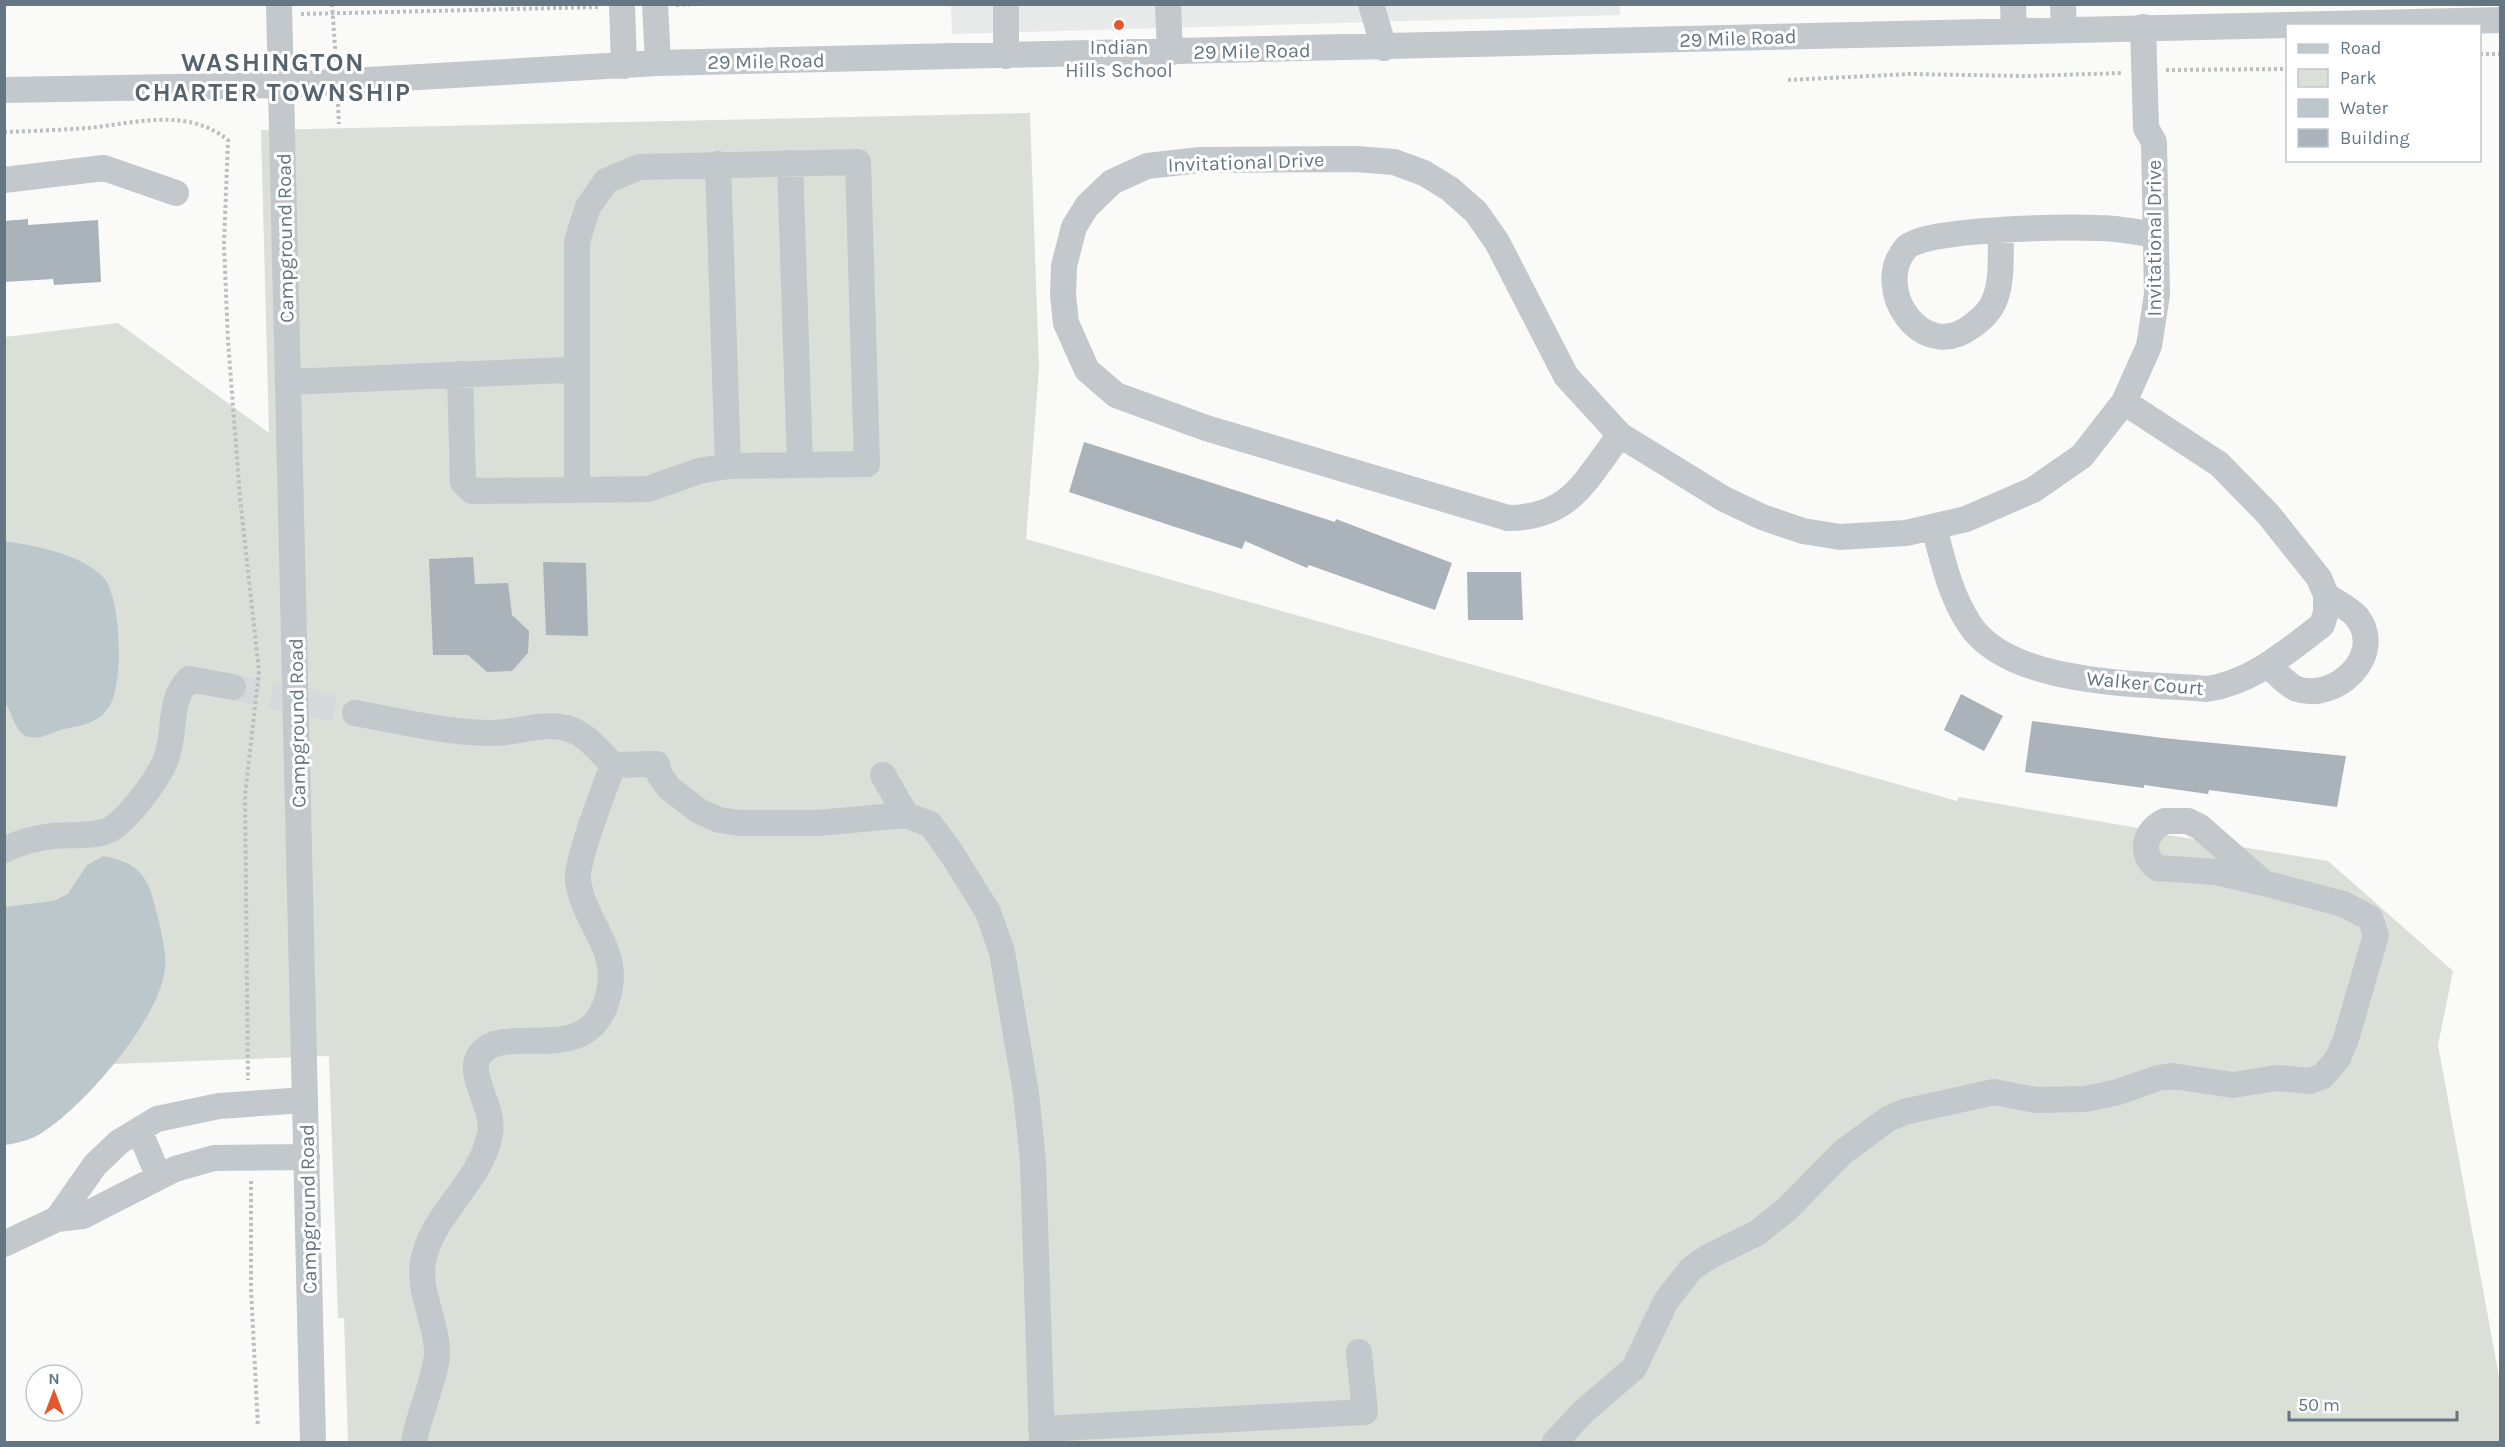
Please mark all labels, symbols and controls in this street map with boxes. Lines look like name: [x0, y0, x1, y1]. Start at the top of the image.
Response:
marker: Indian Hills School: [1112, 18, 1126, 32]
legend: [2286, 24, 2481, 162]
street label: 29 Mile Road: [1679, 25, 1797, 52]
place label: Indian Hills School: [1065, 36, 1173, 82]
text: Road: [2340, 37, 2381, 59]
street label: 29 Mile Road: [1193, 39, 1311, 64]
district label: WASHINGTON CHARTER TOWNSHIP: [135, 47, 411, 108]
street label: 29 Mile Road: [707, 49, 825, 74]
text: Park: [2340, 67, 2377, 89]
text: Water: [2340, 97, 2388, 119]
text: Building: [2340, 127, 2410, 149]
street label: Invitational Drive: [1167, 148, 1325, 177]
street label: Campground Road: [273, 153, 298, 323]
street label: Invitational Drive: [2143, 160, 2166, 316]
street label: Campground Road: [285, 638, 310, 808]
street label: Walker Court: [2085, 667, 2205, 700]
street label: Campground Road: [296, 1124, 321, 1294]
north arrow: [24, 1363, 84, 1423]
text: N: [48, 1369, 60, 1388]
scale bar: [2289, 1384, 2457, 1422]
text: 50 m: [2298, 1394, 2340, 1416]

